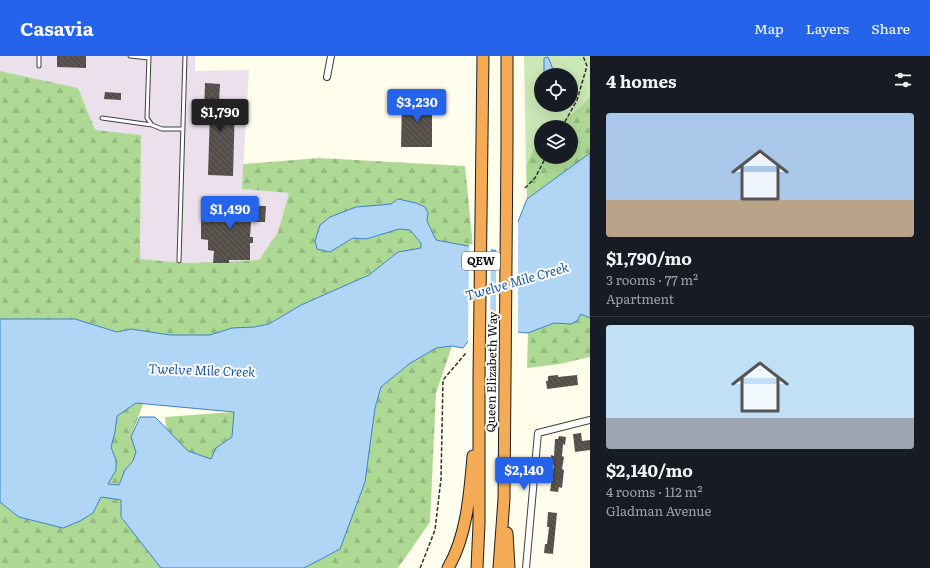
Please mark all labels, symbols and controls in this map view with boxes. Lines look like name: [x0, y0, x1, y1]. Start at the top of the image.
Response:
text: Casavia: [20, 14, 94, 42]
text: Map: [754, 18, 784, 38]
text: Layers: [806, 18, 849, 38]
text: Share: [871, 18, 910, 38]
map controls: [534, 68, 578, 164]
button: locate: [534, 68, 578, 112]
text: 4 homes: [606, 68, 677, 93]
icon: filters: [892, 69, 914, 91]
pin: $3,230: [384, 89, 450, 123]
text: $3,230: [396, 92, 438, 111]
pin: $1,790: [187, 99, 253, 133]
text: $1,790: [201, 102, 239, 121]
button: layers: [534, 120, 578, 164]
icon: home: [724, 139, 796, 211]
pin: $1,490: [197, 196, 263, 230]
text: $1,490: [210, 199, 250, 218]
text: $1,790/mo: [606, 245, 692, 270]
road number: QEW: [462, 252, 500, 270]
water label: Twelve Mile Creek: [463, 256, 571, 304]
text: 3 rooms · 77 m²: [606, 270, 698, 289]
text: Apartment: [606, 289, 674, 308]
street label: Queen Elizabeth Way: [481, 311, 501, 433]
icon: home: [724, 351, 796, 423]
water label: Twelve Mile Creek: [148, 358, 256, 381]
pin: $2,140: [491, 457, 557, 491]
text: $2,140/mo: [606, 457, 693, 482]
text: $2,140: [504, 460, 544, 479]
text: 4 rooms · 112 m²: [606, 482, 702, 501]
text: Gladman Avenue: [606, 501, 711, 520]

